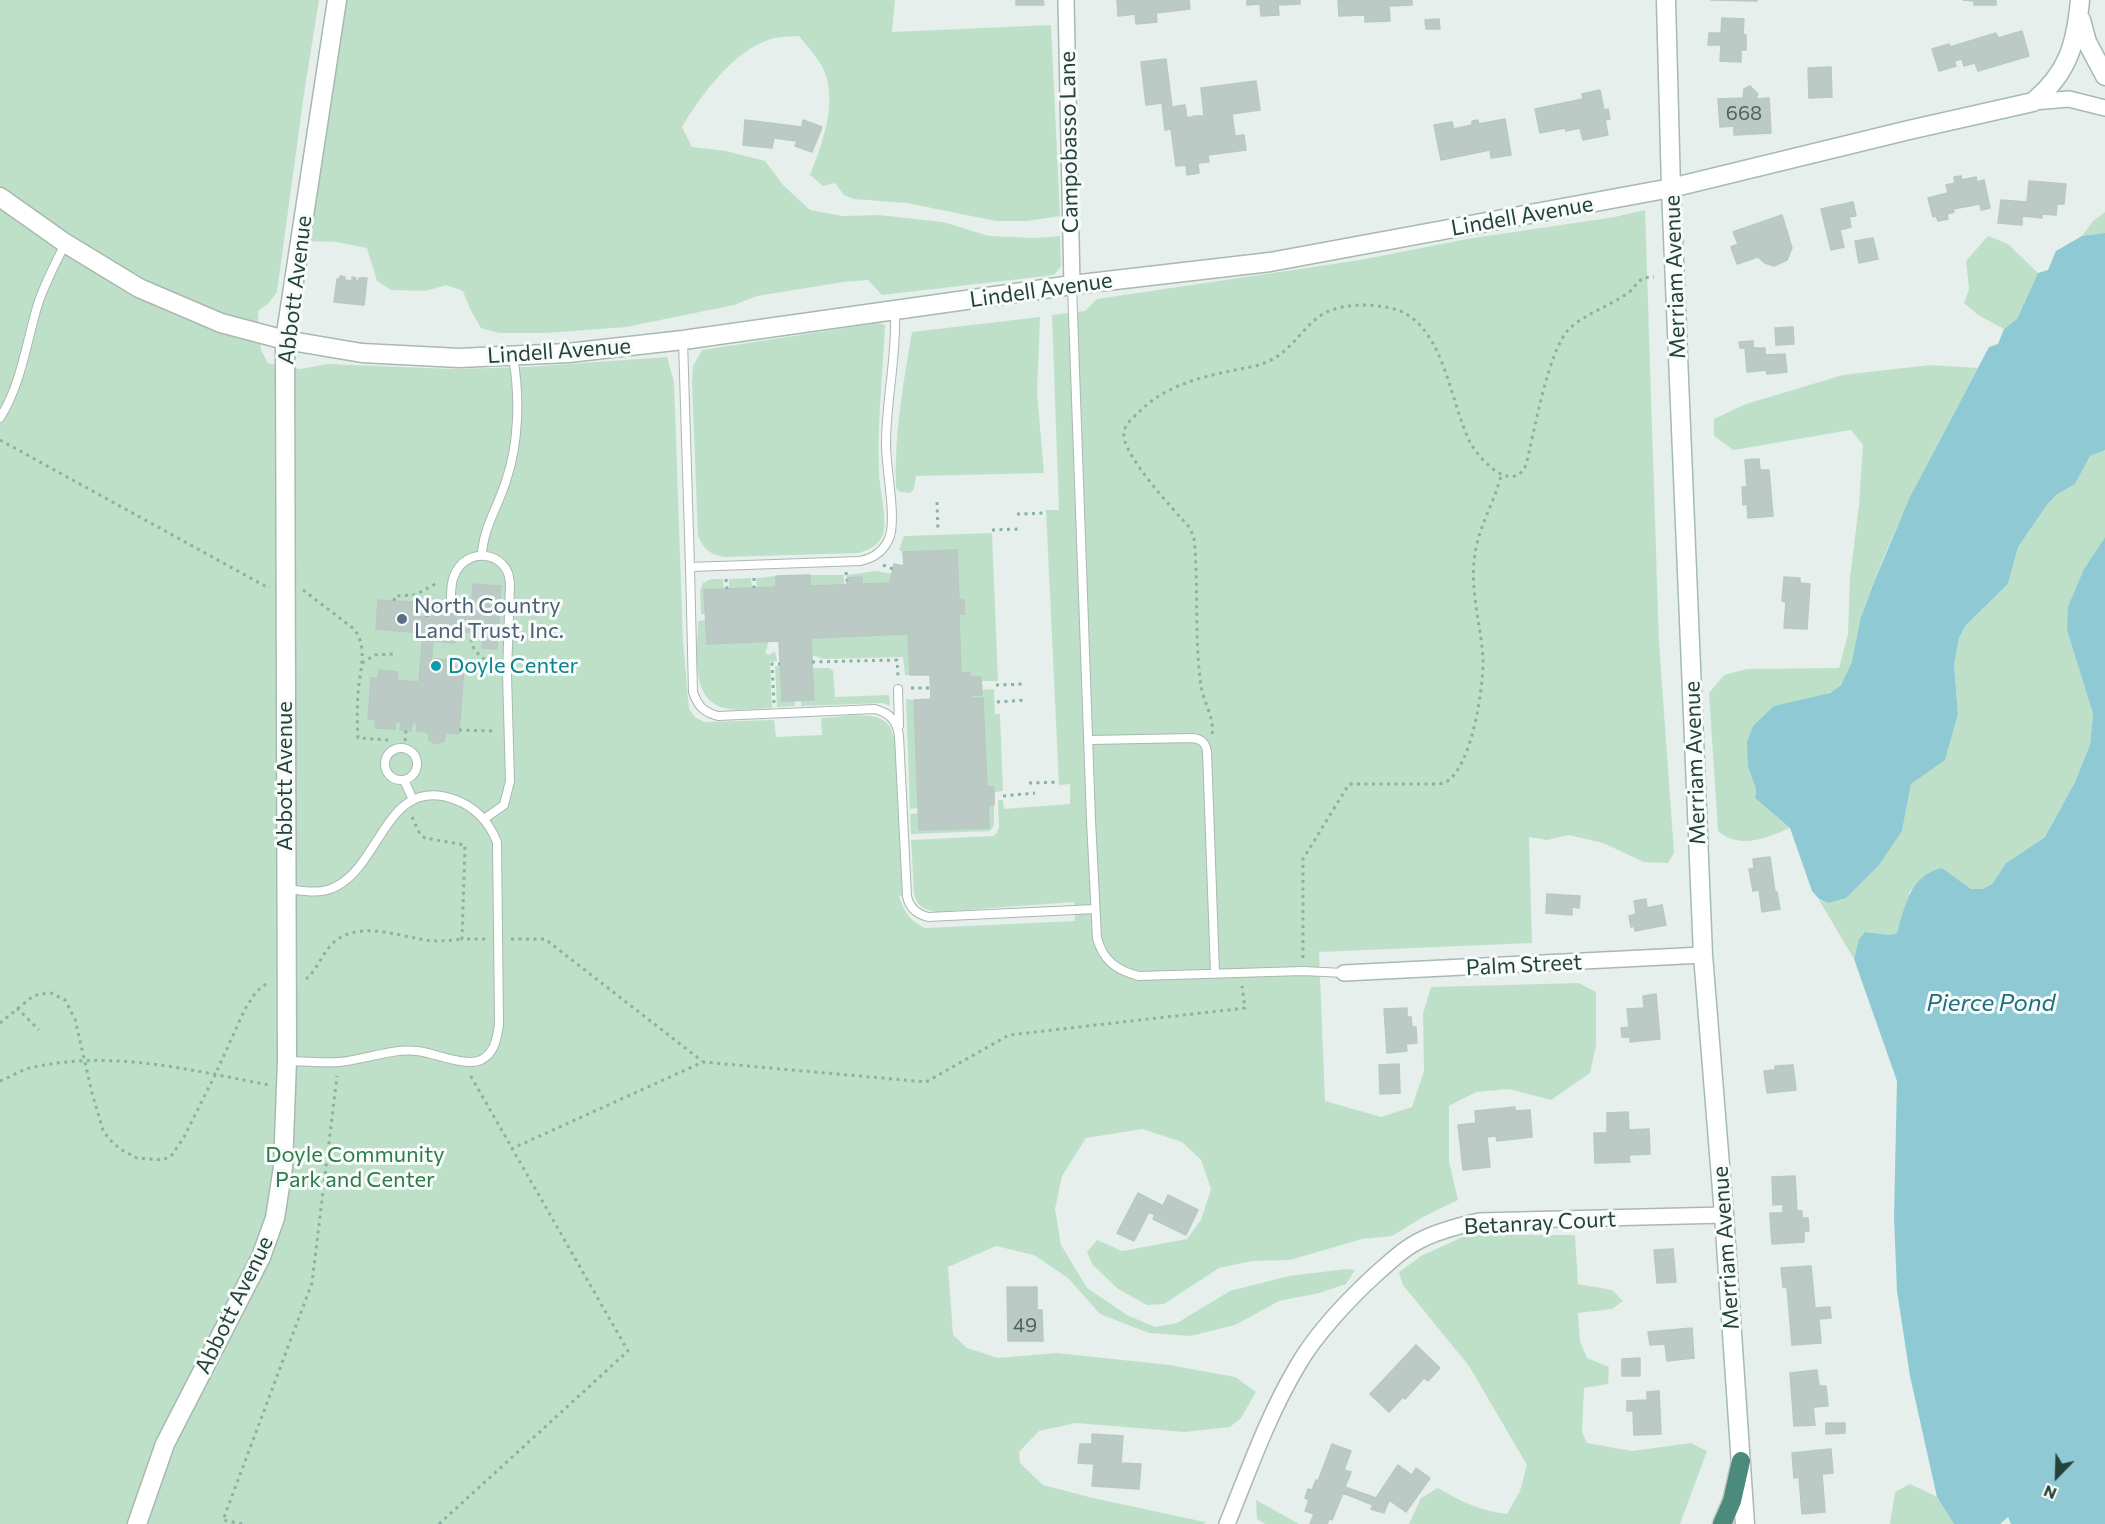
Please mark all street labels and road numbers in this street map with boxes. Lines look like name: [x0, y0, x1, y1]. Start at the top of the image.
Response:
street label: Campobasso Lane: [1054, 51, 1084, 233]
street label: Lindell Avenue: [1449, 191, 1595, 241]
street label: Merriam Avenue: [1659, 195, 1691, 359]
street label: Abbott Avenue: [273, 214, 317, 366]
street label: Lindell Avenue: [968, 267, 1114, 313]
street label: Lindell Avenue: [486, 333, 632, 369]
street label: Merriam Avenue: [1679, 681, 1711, 845]
street label: Abbott Avenue: [272, 701, 298, 851]
street label: Palm Street: [1465, 949, 1583, 981]
street label: Merriam Avenue: [1707, 1165, 1745, 1331]
street label: Betanray Court: [1463, 1206, 1617, 1240]
street label: Abbott Avenue: [189, 1232, 279, 1378]

